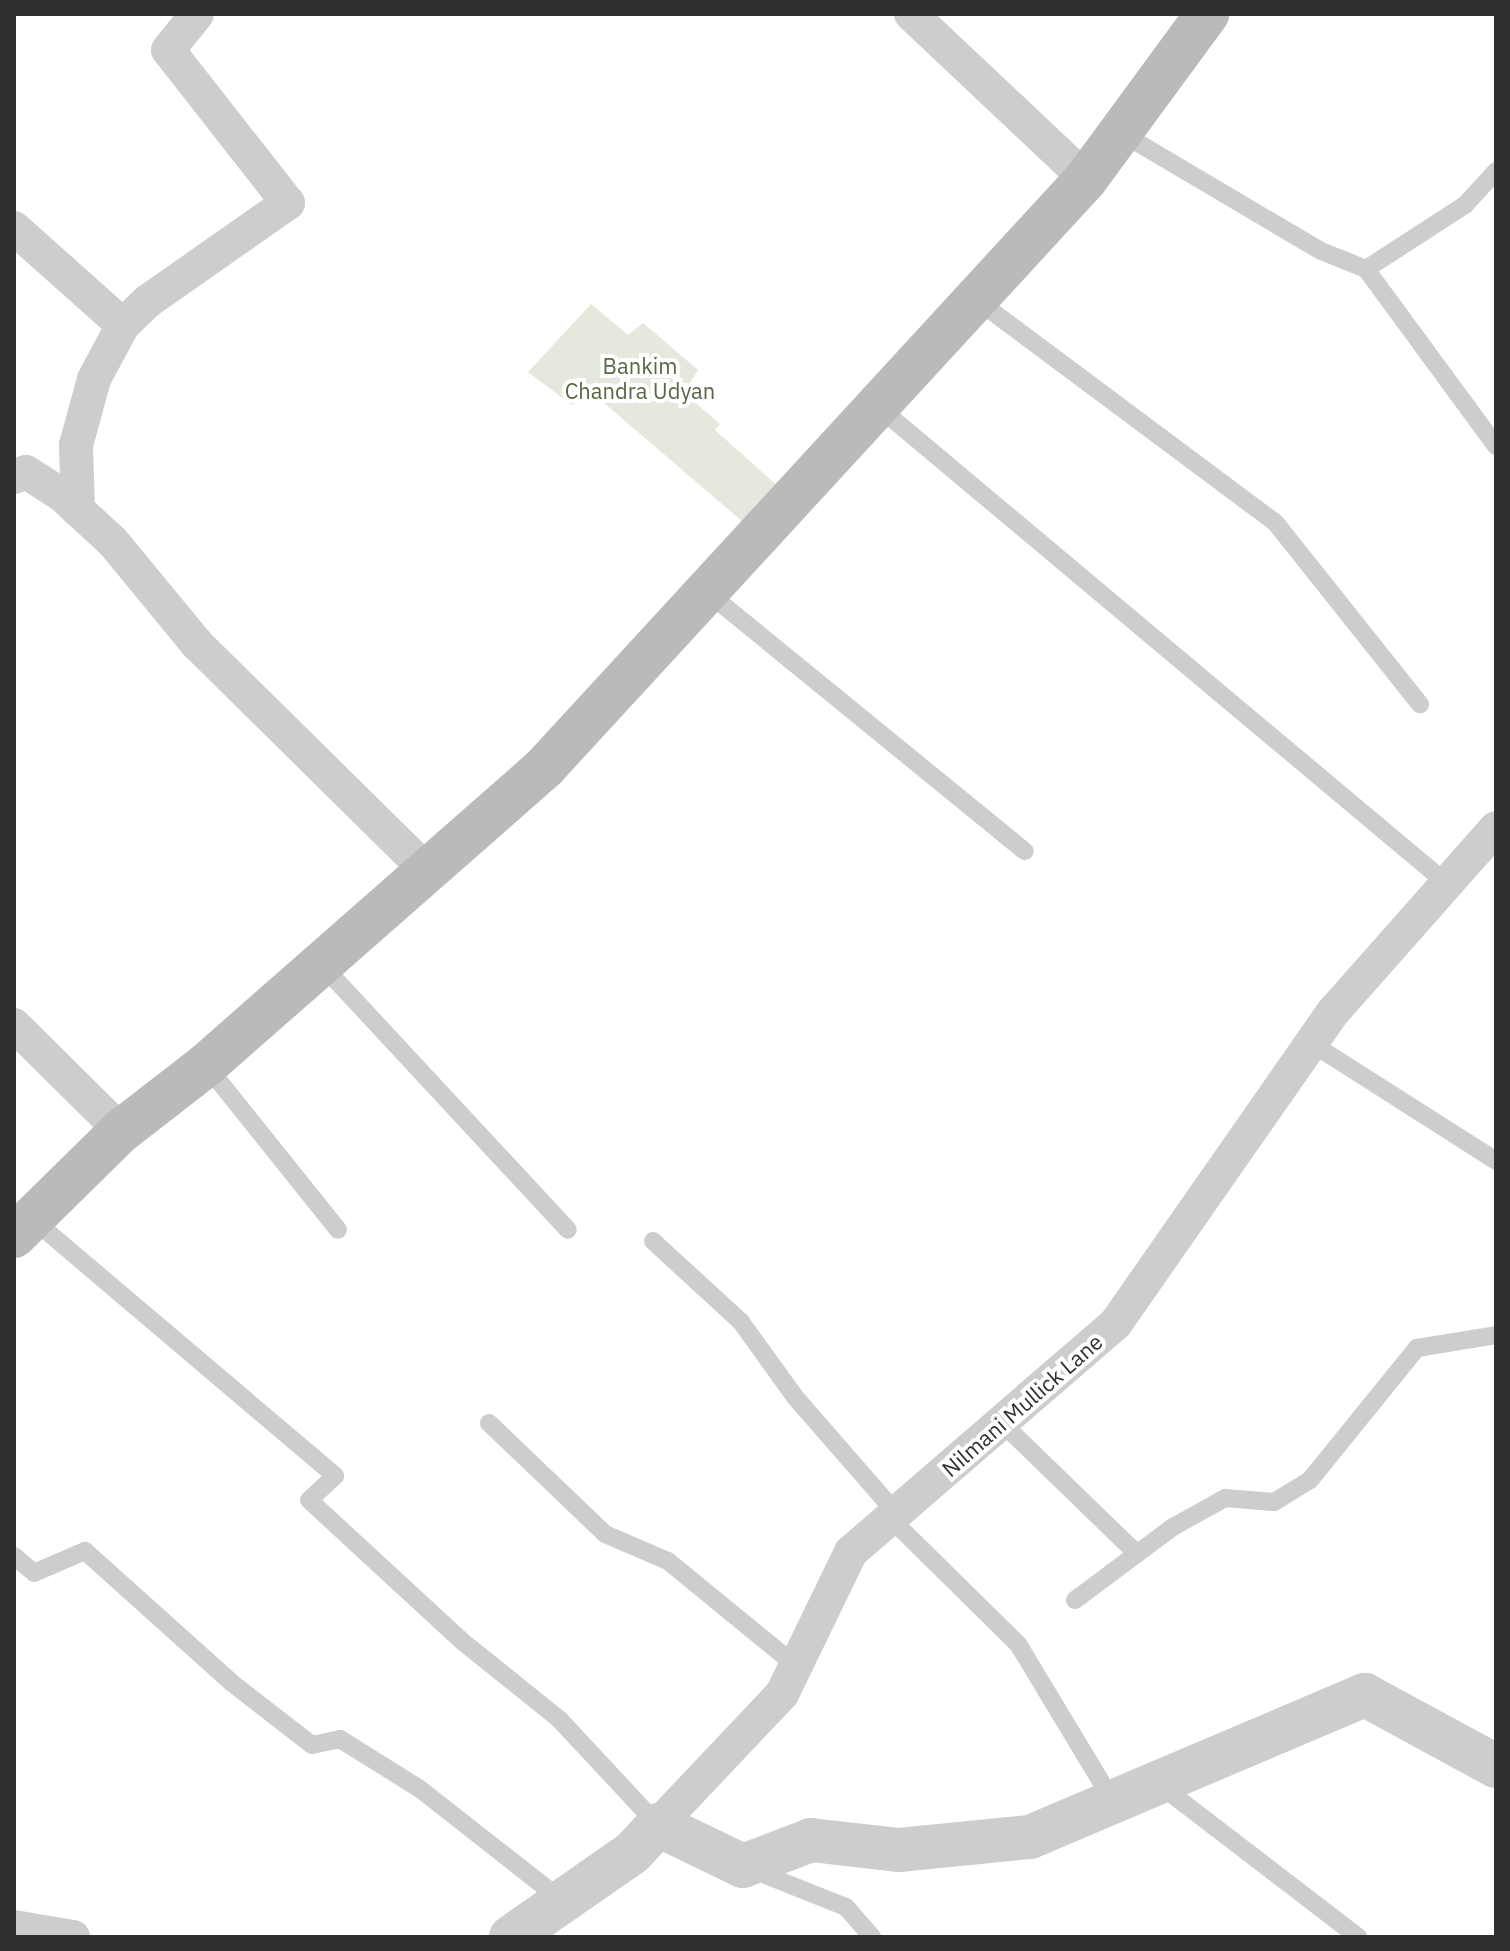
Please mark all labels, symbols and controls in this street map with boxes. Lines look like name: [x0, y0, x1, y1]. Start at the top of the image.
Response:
park label: Bankim Chandra Udyan: [565, 352, 715, 404]
street label: Nilmani Mullick Lane: [936, 1328, 1108, 1482]

